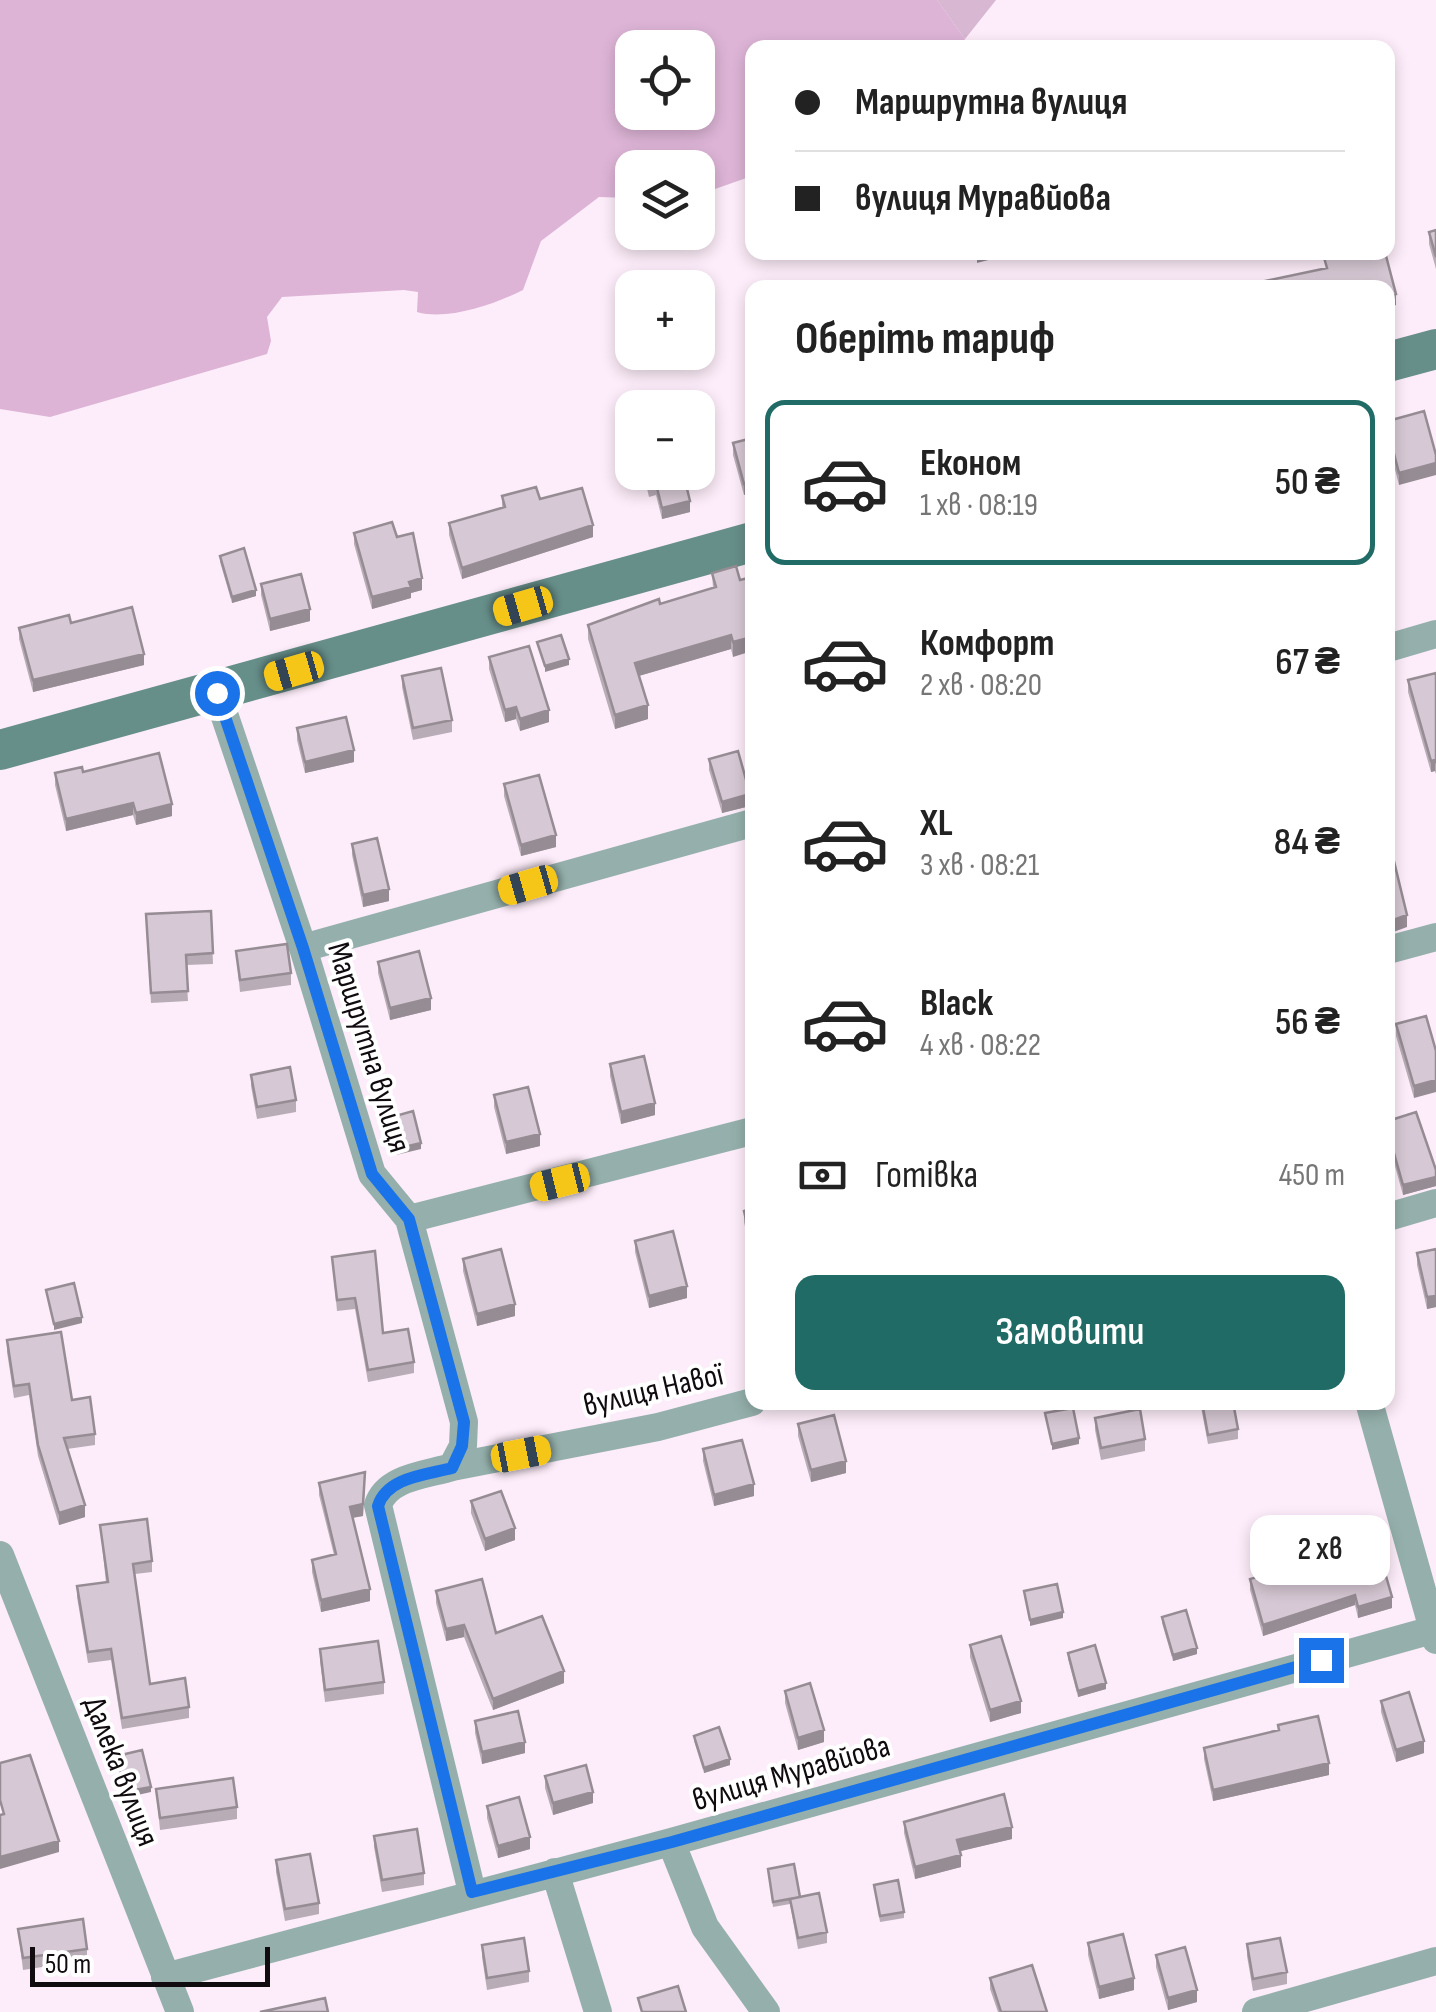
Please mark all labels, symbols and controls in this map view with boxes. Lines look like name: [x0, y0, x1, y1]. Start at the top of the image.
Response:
map controls: [615, 30, 715, 490]
button: locate: [615, 30, 715, 130]
text: Маршрутна вулиця: [855, 80, 1128, 125]
button: layers: [615, 150, 715, 250]
text: вулиця Муравйова: [855, 176, 1111, 221]
button: +: [615, 270, 715, 370]
text: Оберіть тариф: [795, 312, 1055, 367]
button: −: [615, 390, 715, 490]
icon: car: [800, 438, 890, 528]
text: Економ: [920, 441, 1021, 486]
text: 50 ₴: [1275, 460, 1340, 505]
text: 1 хв · 08:19: [920, 486, 1038, 525]
car: [490, 583, 556, 629]
icon: car: [800, 618, 890, 708]
text: Комфорт: [920, 621, 1054, 666]
text: 67 ₴: [1275, 640, 1340, 685]
car: [261, 648, 327, 694]
text: 2 хв · 08:20: [920, 666, 1042, 705]
route start: [195, 671, 240, 716]
icon: car: [800, 798, 890, 888]
text: XL: [920, 801, 953, 846]
text: 84 ₴: [1274, 820, 1340, 865]
text: 3 хв · 08:21: [920, 846, 1039, 885]
car: [495, 862, 561, 908]
street label: Маршрутна вулиця: [318, 938, 419, 1157]
icon: car: [800, 978, 890, 1068]
text: Black: [920, 981, 993, 1026]
text: 56 ₴: [1275, 1000, 1340, 1045]
text: 4 хв · 08:22: [920, 1026, 1041, 1065]
icon: cash: [795, 1148, 850, 1203]
text: Готівка: [875, 1153, 978, 1198]
text: 450 m: [1279, 1156, 1345, 1195]
car: [527, 1160, 593, 1204]
button: Замовити: [795, 1275, 1345, 1390]
street label: вулиця Навої: [580, 1355, 728, 1425]
car: [489, 1434, 553, 1474]
callout: 2 хв: [1251, 1515, 1391, 1585]
text: 2 хв: [1297, 1530, 1343, 1569]
route end: [1299, 1638, 1344, 1683]
street label: Далека вулиця: [74, 1691, 167, 1852]
street label: вулиця Муравйова: [688, 1727, 895, 1820]
scale bar: [30, 1942, 270, 1986]
text: 50 m: [45, 1948, 91, 1981]

